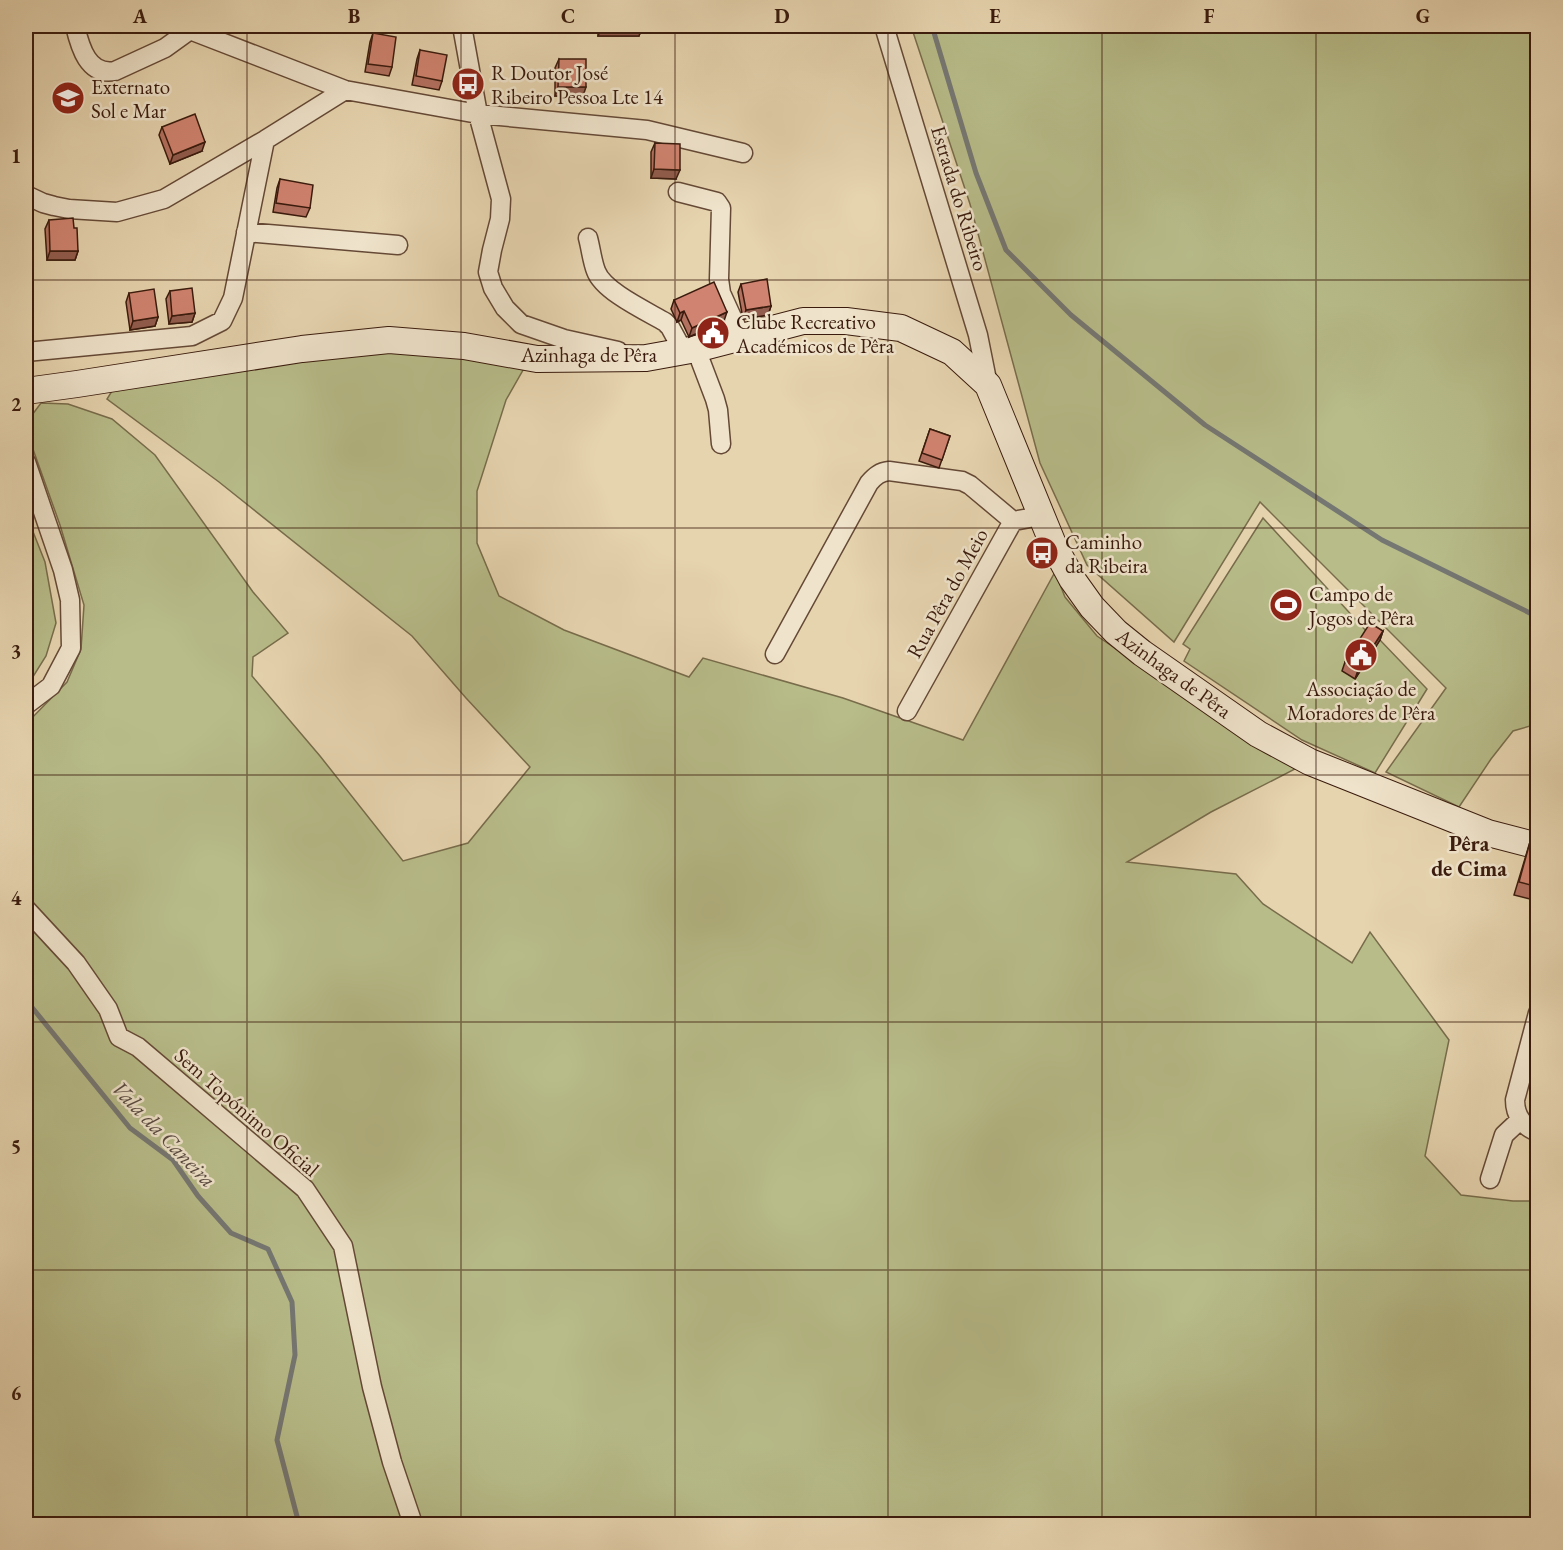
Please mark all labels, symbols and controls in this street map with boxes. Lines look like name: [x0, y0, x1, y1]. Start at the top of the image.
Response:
text: A: [132, 3, 148, 29]
text: B: [348, 3, 360, 29]
text: C: [561, 3, 575, 29]
text: D: [774, 3, 790, 29]
text: E: [989, 3, 1001, 29]
text: F: [1204, 3, 1215, 29]
text: G: [1416, 3, 1430, 29]
place label: R Doutor José Ribeiro Pessoa Lte 14: [491, 59, 664, 110]
bus stop icon: R Doutor José Ribeiro Pessoa Lte 14: [450, 66, 486, 102]
place label: Externato Sol e Mar: [91, 73, 170, 124]
school or university icon: Externato Sol e Mar: [50, 80, 86, 116]
street label: Estrada do Ribeiro: [925, 122, 995, 274]
text: 1: [11, 143, 21, 169]
place label: Clube Recreativo Académicos de Pêra: [735, 308, 895, 359]
public building icon: Clube Recreativo Académicos de Pêra: [695, 315, 731, 351]
street label: Azinhaga de Pêra: [520, 341, 658, 368]
text: 2: [11, 391, 22, 417]
street label: Rua Pêra do Meio: [900, 523, 994, 663]
place label: Caminho da Ribeira: [1065, 528, 1148, 579]
bus stop icon: Caminho da Ribeira: [1024, 535, 1060, 571]
place label: Campo de Jogos de Pêra: [1307, 580, 1415, 631]
sports icon: Campo de Jogos de Pêra: [1268, 587, 1304, 623]
street label: Azinhaga de Pêra: [1110, 621, 1238, 724]
public building icon: Associação de Moradores de Pêra: [1343, 637, 1379, 673]
text: 3: [11, 638, 21, 664]
place label: Associação de Moradores de Pêra: [1287, 675, 1436, 726]
district label: Pêra de Cima: [1431, 829, 1507, 883]
text: 4: [11, 885, 22, 911]
street label: Sem Topónimo Oficial: [169, 1042, 325, 1182]
water label: Vala da Caneira: [106, 1074, 222, 1194]
text: 5: [11, 1133, 21, 1159]
text: 6: [11, 1380, 22, 1406]

